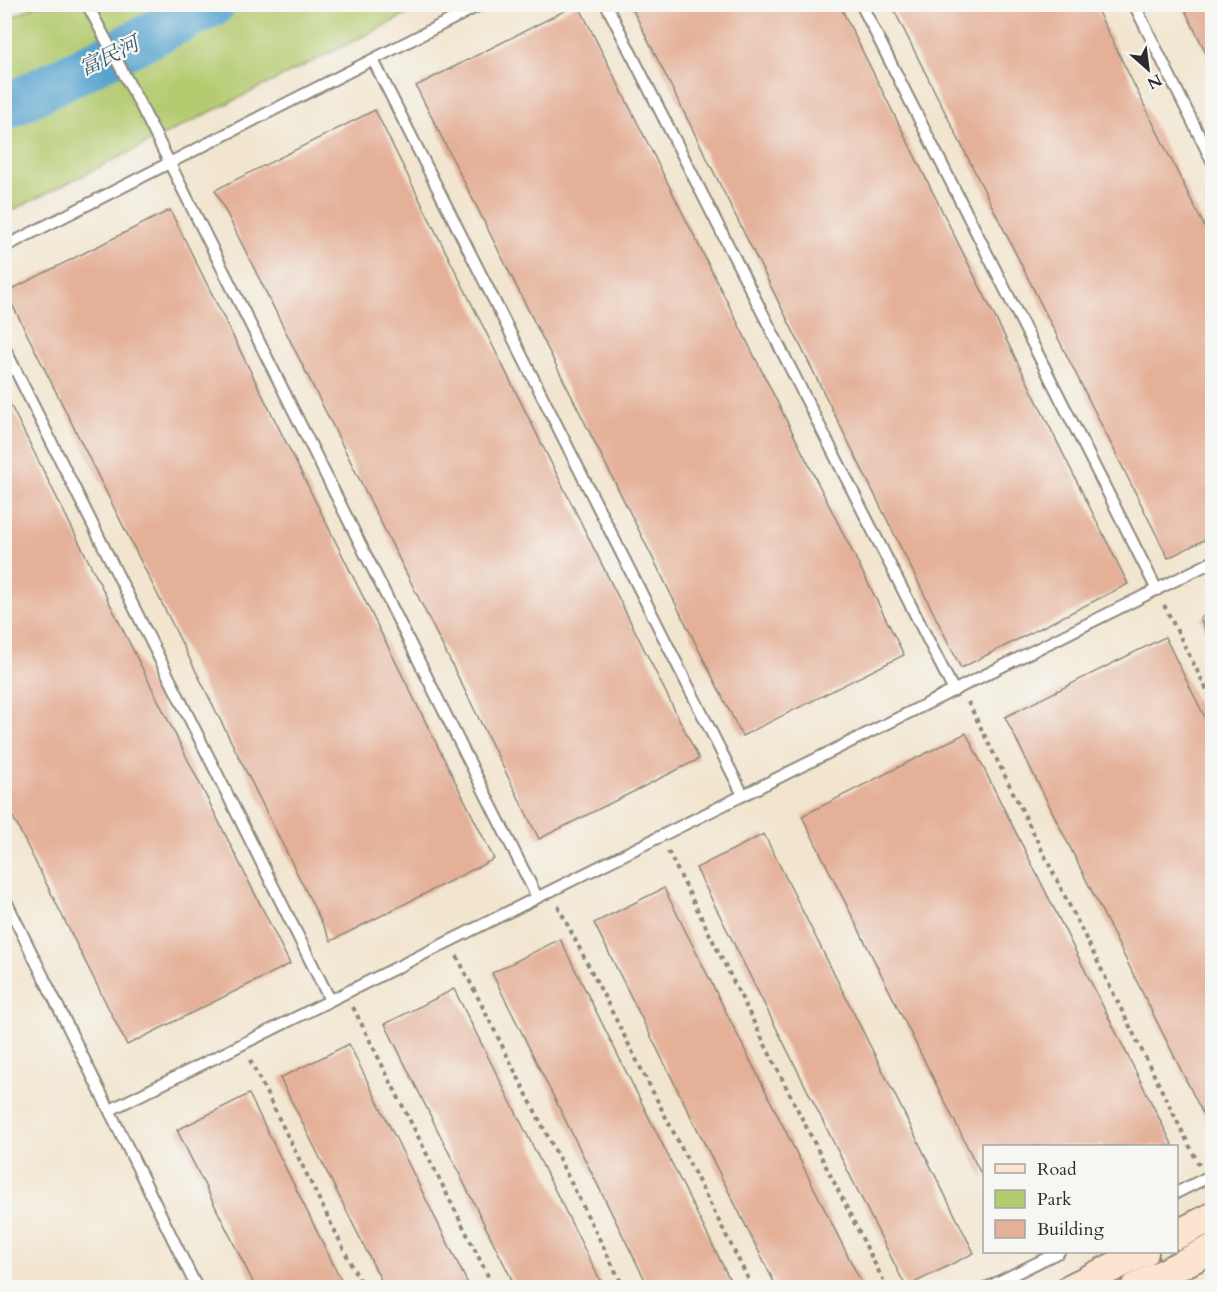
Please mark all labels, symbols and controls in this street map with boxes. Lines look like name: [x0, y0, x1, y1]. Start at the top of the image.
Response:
water label: 富民河: [75, 28, 147, 83]
north arrow: [1118, 39, 1178, 99]
text: N: [1143, 68, 1166, 94]
legend: [983, 1145, 1178, 1253]
text: Road: [1037, 1157, 1077, 1182]
text: Park: [1037, 1187, 1072, 1212]
text: Building: [1037, 1217, 1105, 1242]

